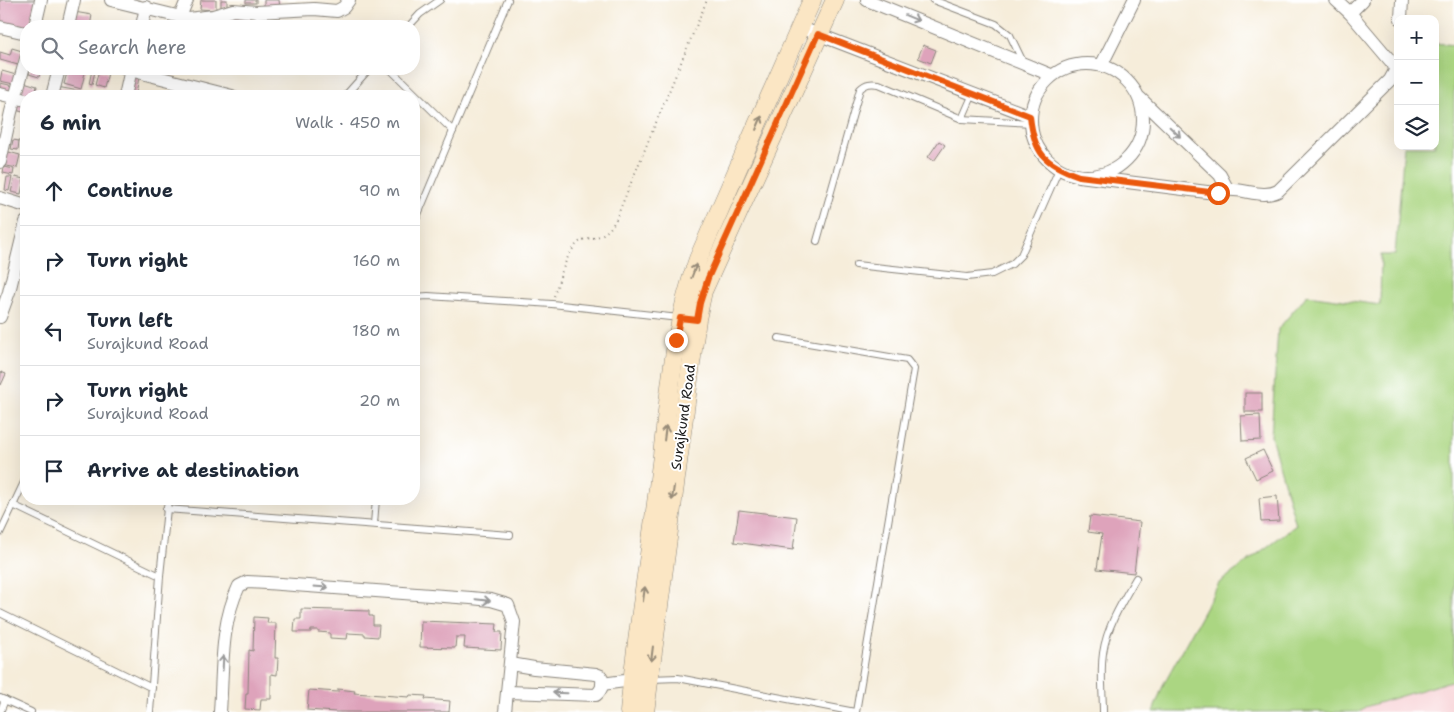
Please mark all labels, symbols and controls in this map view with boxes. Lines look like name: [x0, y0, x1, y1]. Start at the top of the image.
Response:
one-way arrow: [904, 14, 919, 23]
map controls: [1394, 15, 1439, 150]
button: +: [1394, 15, 1439, 60]
search box: [20, 20, 420, 75]
icon: search: [38, 34, 66, 62]
text: Search here: [78, 35, 187, 60]
button: −: [1394, 60, 1439, 105]
button: layers: [1394, 105, 1439, 150]
text: 6 min: [40, 109, 101, 137]
text: Walk · 450 m: [295, 112, 400, 133]
one-way arrow: [755, 115, 764, 131]
one-way arrow: [1169, 126, 1182, 138]
icon: ahead: [40, 177, 68, 205]
text: Continue: [87, 178, 173, 203]
text: 90 m: [359, 180, 400, 201]
route start: [1207, 182, 1230, 205]
icon: right: [40, 247, 68, 275]
text: Turn right: [87, 248, 188, 273]
text: 160 m: [353, 250, 400, 271]
one-way arrow: [690, 264, 699, 280]
text: Turn left: [87, 308, 173, 333]
icon: left: [40, 317, 68, 345]
text: 180 m: [352, 320, 400, 341]
route end: [665, 329, 688, 352]
text: Surajkund Road: [87, 333, 209, 354]
street label: Surajkund Road: [667, 363, 699, 471]
text: Turn right: [87, 378, 188, 403]
icon: right: [40, 387, 68, 415]
text: 20 m: [359, 390, 400, 411]
text: Surajkund Road: [87, 403, 209, 424]
one-way arrow: [660, 425, 670, 441]
icon: arrive: [40, 457, 68, 485]
text: Arrive at destination: [87, 458, 299, 483]
one-way arrow: [668, 485, 678, 501]
one-way arrow: [312, 582, 328, 591]
one-way arrow: [639, 586, 649, 602]
one-way arrow: [474, 595, 490, 604]
one-way arrow: [647, 646, 657, 662]
one-way arrow: [219, 656, 228, 672]
one-way arrow: [552, 689, 568, 698]

